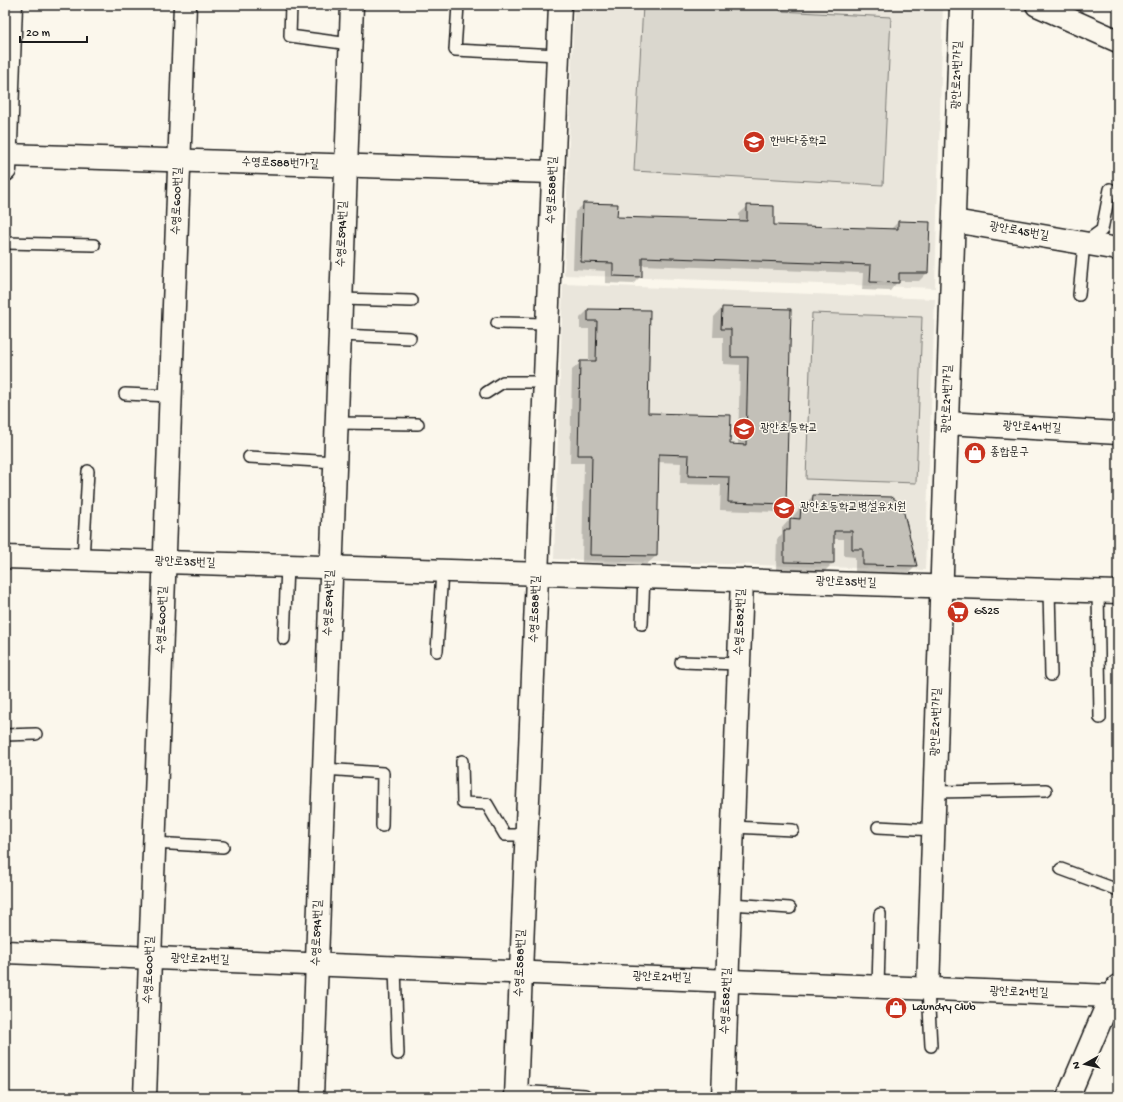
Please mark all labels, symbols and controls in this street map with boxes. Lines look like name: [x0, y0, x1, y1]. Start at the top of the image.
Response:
scale bar: [20, 18, 87, 44]
text: 20 m: [26, 27, 51, 41]
street label: 광안로21번가길: [950, 40, 966, 110]
school or university icon: 한바다중학교: [741, 129, 767, 155]
place label: 한바다중학교: [770, 135, 828, 149]
street label: 수영로588번가길: [241, 155, 319, 172]
street label: 수영로588번길: [544, 156, 561, 224]
street label: 수영로600번길: [169, 166, 186, 235]
street label: 수영로594번길: [334, 200, 351, 267]
street label: 광안로45번길: [988, 220, 1050, 244]
street label: 광안로21번가길: [940, 364, 956, 434]
school or university icon: 광안초등학교: [731, 416, 757, 442]
street label: 광안로41번길: [1002, 419, 1062, 437]
place label: 광안초등학교: [760, 422, 818, 436]
shop icon: 종합문구: [962, 440, 988, 466]
place label: 종합문구: [990, 446, 1029, 460]
school or university icon: 광안초등학교병설유치원: [771, 495, 797, 521]
place label: 광안초등학교병설유치원: [800, 500, 906, 515]
street label: 광안로35번길: [154, 555, 216, 571]
street label: 수영로594번길: [321, 569, 338, 636]
street label: 수영로588번길: [527, 575, 544, 643]
street label: 광안로35번길: [815, 575, 877, 591]
street label: 수영로600번길: [154, 585, 171, 654]
street label: 수영로582번길: [732, 588, 749, 656]
supermarket icon: GS25: [945, 599, 971, 625]
place label: GS25: [974, 605, 999, 619]
street label: 광안로21번가길: [929, 687, 945, 757]
street label: 수영로594번길: [309, 899, 326, 966]
street label: 수영로588번길: [512, 929, 529, 997]
street label: 수영로600번길: [141, 935, 158, 1004]
street label: 광안로21번길: [170, 952, 230, 968]
street label: 수영로582번길: [718, 967, 735, 1035]
street label: 광안로21번길: [632, 970, 692, 986]
street label: 광안로21번길: [989, 985, 1049, 1001]
shop icon: Laundry Club: [883, 995, 909, 1021]
place label: Laundry Club: [912, 1001, 976, 1015]
north arrow: [1065, 1044, 1105, 1084]
text: N: [1071, 1061, 1084, 1070]

